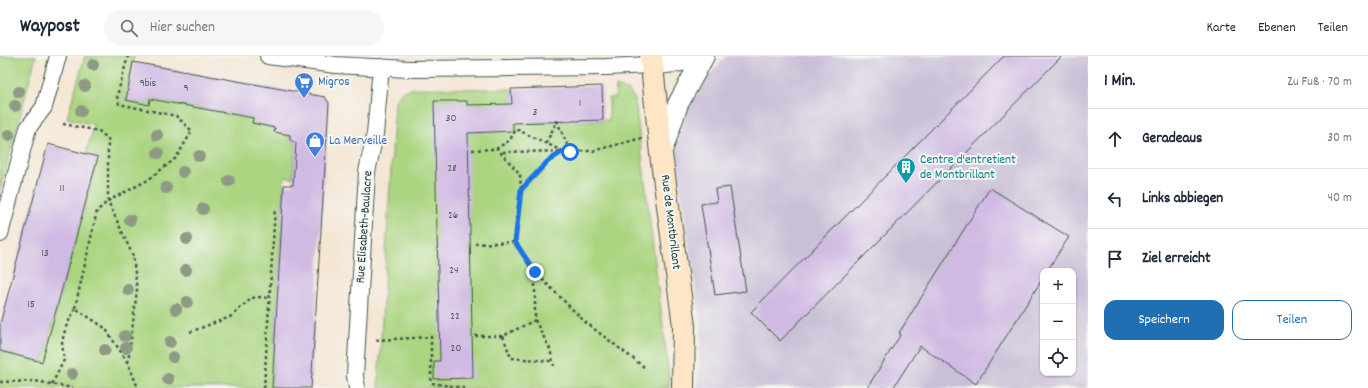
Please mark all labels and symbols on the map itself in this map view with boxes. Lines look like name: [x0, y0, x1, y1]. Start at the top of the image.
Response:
supermarket icon: Migros: [293, 71, 315, 99]
place label: Migros: [318, 73, 350, 92]
house number: 9bis: [140, 76, 157, 92]
house number: 9: [183, 81, 189, 97]
house number: 1: [579, 96, 581, 112]
house number: 3: [533, 105, 538, 121]
house number: 30: [446, 111, 456, 127]
shop icon: La Merveille: [304, 130, 326, 158]
place label: La Merveille: [329, 132, 387, 151]
route start: [561, 143, 579, 161]
place label: Centre d'entretient de Montbrillant: [920, 151, 1016, 185]
building icon: Centre d'entretient de Montbrillant: [895, 156, 917, 184]
house number: 28: [447, 161, 457, 177]
street label: Rue Elisabeth-Baulacre: [352, 170, 378, 284]
street label: Rue de Montbrillant: [655, 173, 685, 271]
house number: 11: [60, 181, 64, 197]
house number: 26: [448, 208, 458, 224]
house number: 13: [41, 246, 49, 262]
house number: 24: [449, 263, 459, 279]
route end: [526, 263, 544, 281]
house number: 15: [27, 297, 35, 313]
house number: 22: [450, 309, 460, 325]
house number: 20: [451, 341, 461, 357]

